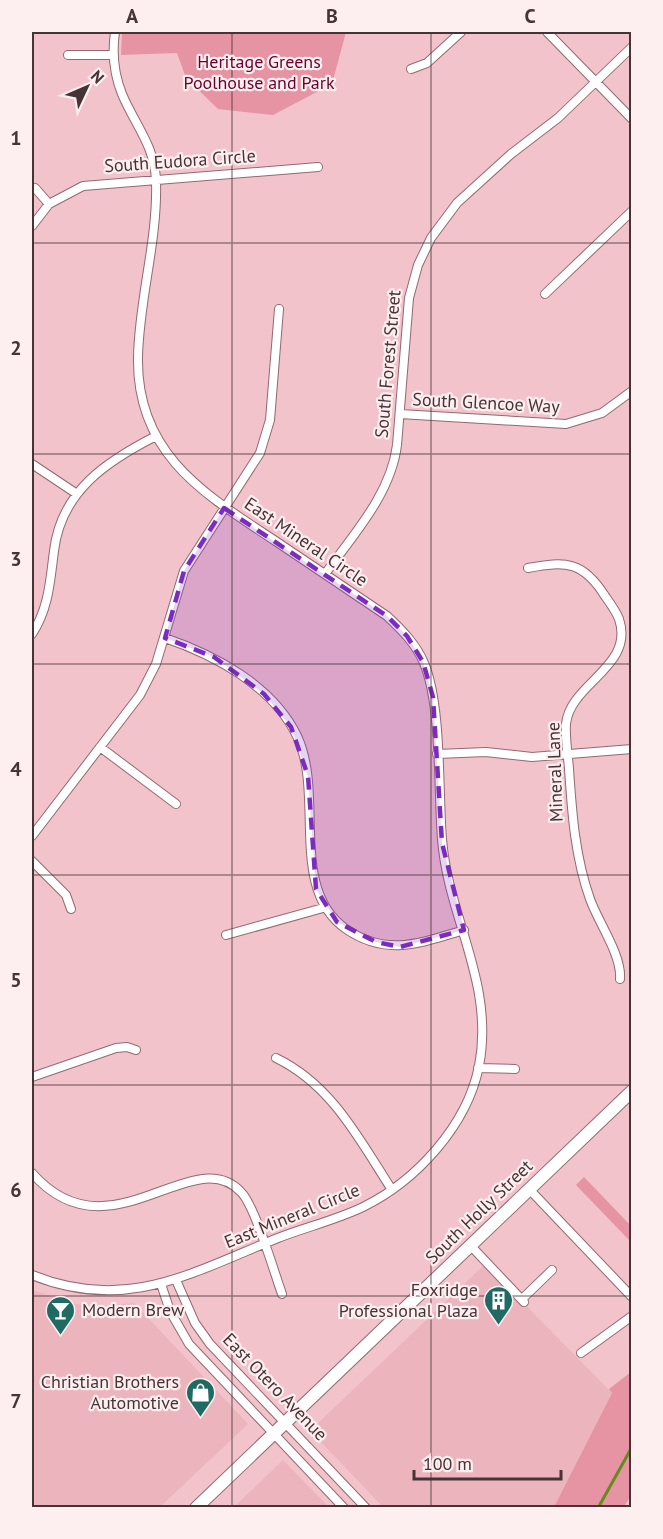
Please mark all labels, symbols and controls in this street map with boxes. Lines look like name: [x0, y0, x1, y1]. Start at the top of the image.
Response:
text: A: [126, 3, 139, 29]
text: B: [326, 3, 338, 29]
text: C: [524, 3, 536, 29]
park label: Heritage Greens Poolhouse and Park: [183, 50, 335, 94]
north arrow: [57, 57, 117, 117]
text: N: [87, 66, 109, 87]
text: 1: [10, 125, 22, 151]
street label: South Eudora Circle: [103, 144, 257, 177]
street label: South Forest Street: [370, 289, 405, 439]
text: 2: [10, 335, 22, 361]
street label: South Glencoe Way: [412, 387, 561, 418]
street label: East Mineral Circle: [240, 492, 372, 591]
text: 3: [10, 546, 22, 572]
street label: Mineral Lane: [541, 722, 568, 822]
text: 4: [10, 756, 22, 782]
text: 5: [10, 967, 22, 993]
street label: South Holly Street: [420, 1155, 537, 1269]
text: 6: [10, 1177, 22, 1203]
street label: East Mineral Circle: [221, 1178, 363, 1253]
place label: Foxridge Professional Plaza: [339, 1278, 478, 1322]
building icon: Foxridge Professional Plaza: [483, 1284, 515, 1326]
bar icon: Modern Brew: [45, 1294, 77, 1336]
place label: Modern Brew: [82, 1298, 185, 1321]
street label: East Otero Avenue: [218, 1328, 332, 1445]
place label: Christian Brothers Automotive: [41, 1370, 179, 1414]
shop icon: Christian Brothers Automotive: [184, 1376, 216, 1418]
text: 7: [10, 1388, 22, 1414]
scale bar: [414, 1443, 561, 1481]
text: 100 m: [423, 1452, 472, 1475]

